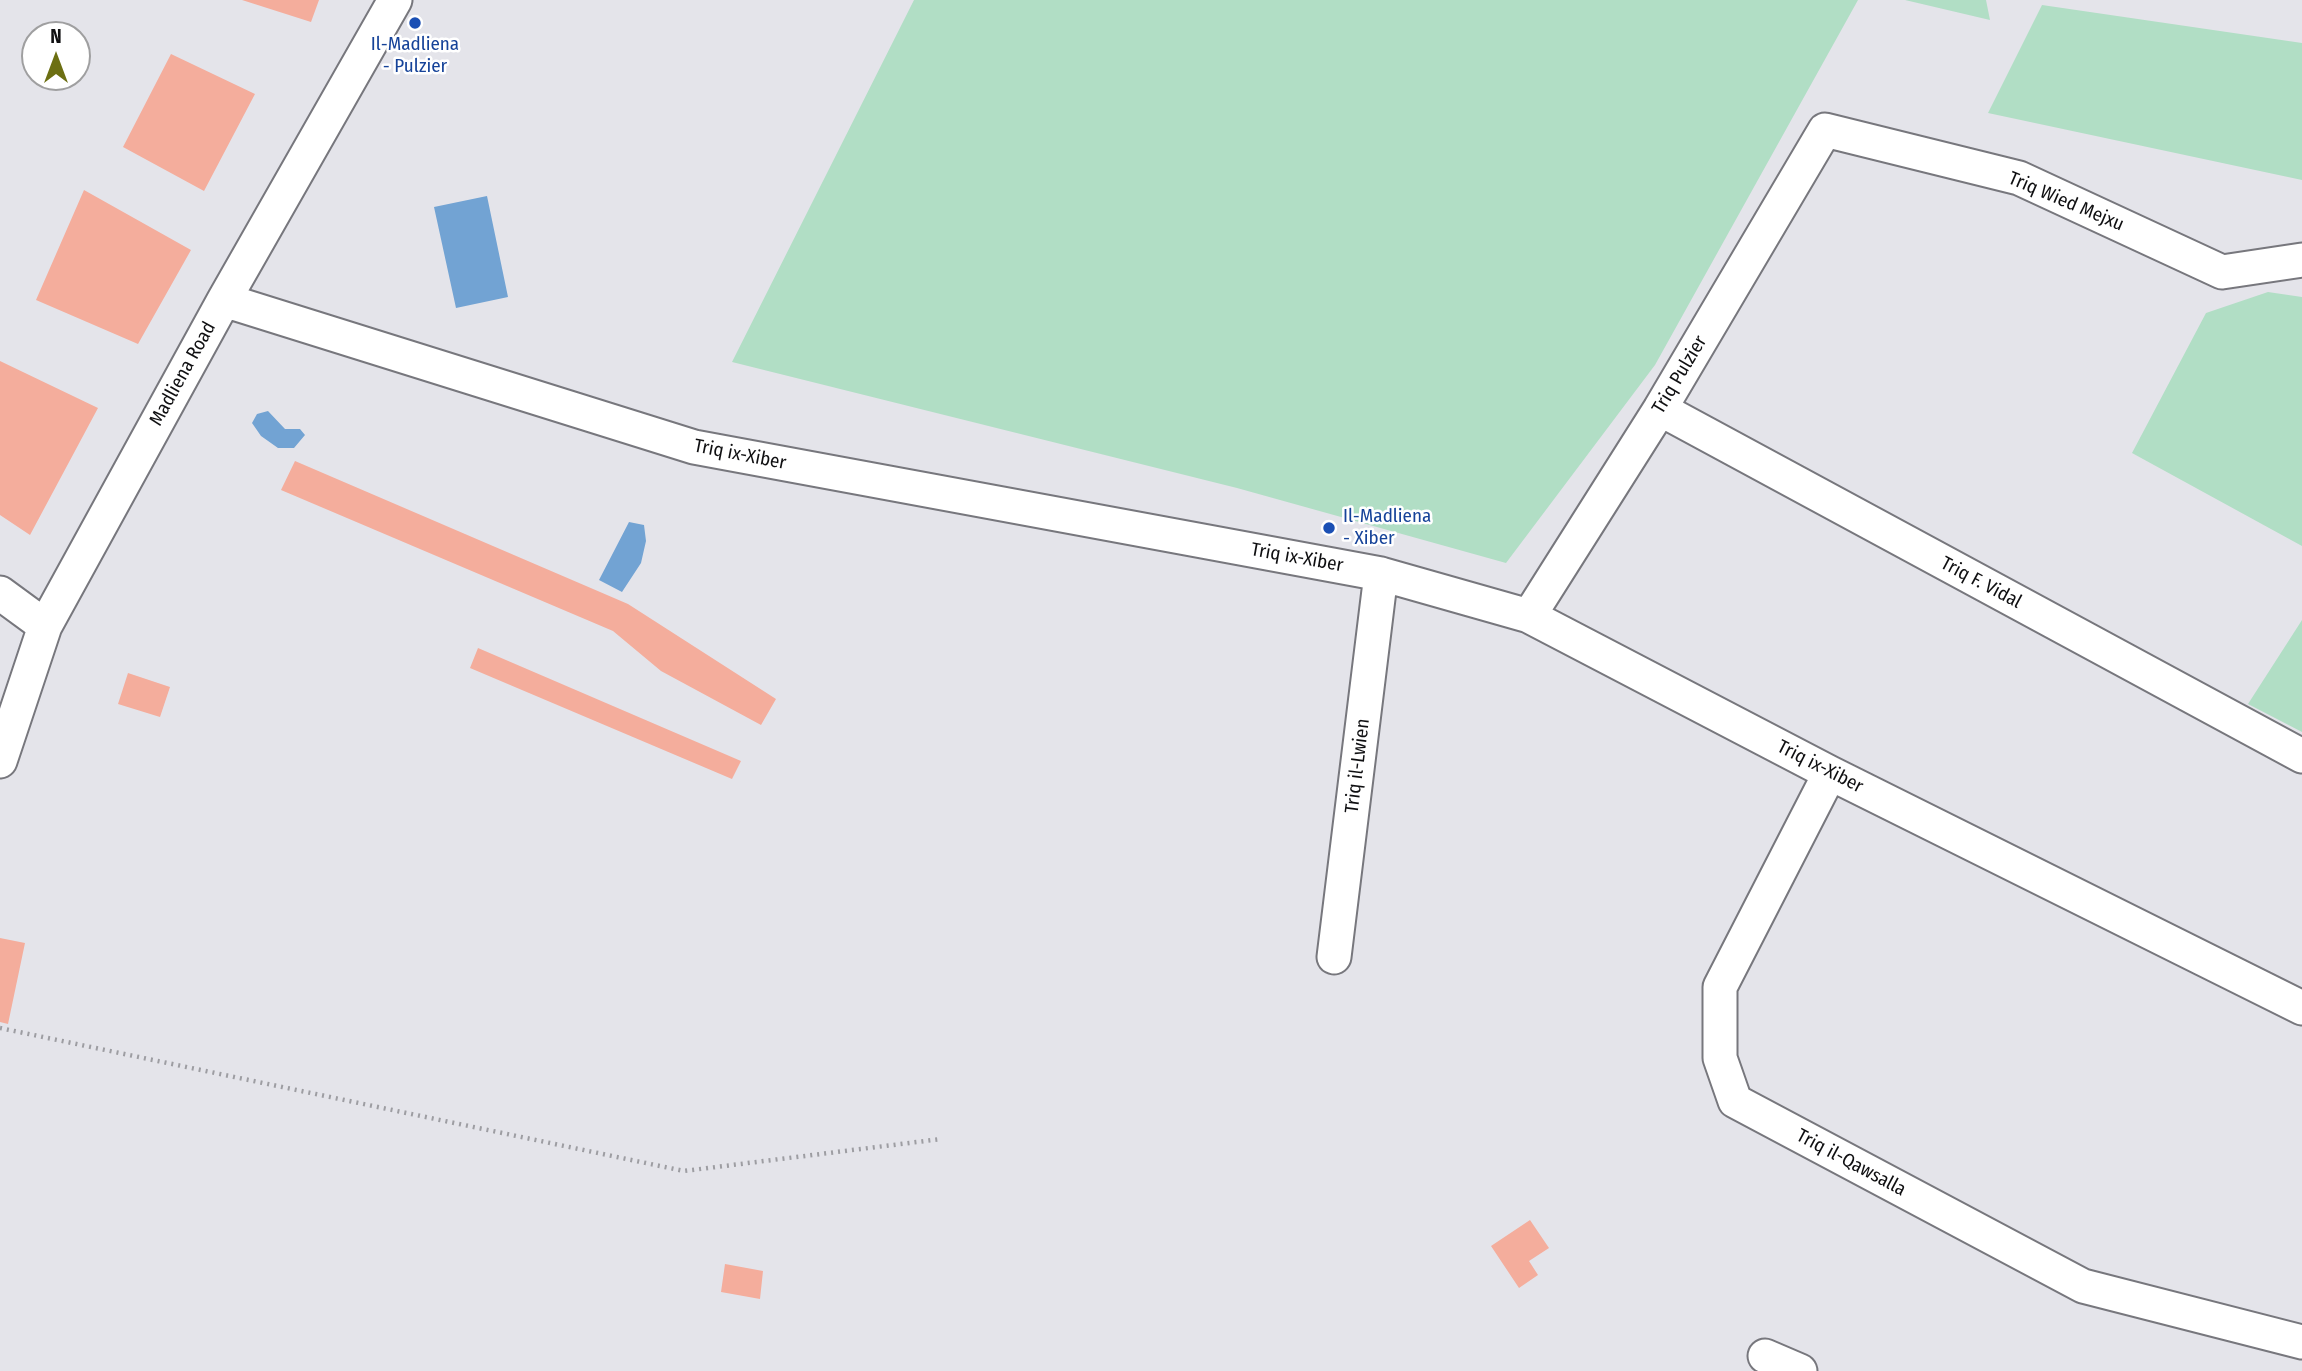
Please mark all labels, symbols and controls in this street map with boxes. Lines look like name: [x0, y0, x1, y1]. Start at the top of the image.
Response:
marker: Il-Madliena - Pulzier: [407, 15, 423, 31]
north arrow: [21, 21, 91, 91]
text: N: [50, 25, 62, 48]
place label: Il-Madliena - Pulzier: [371, 34, 459, 78]
street label: Triq Wied Mejxu: [2005, 167, 2127, 237]
street label: Madliena Road: [145, 318, 221, 430]
street label: Triq Pulzier: [1648, 332, 1712, 418]
street label: Triq ix-Xiber: [692, 435, 788, 475]
place label: Il-Madliena - Xiber: [1343, 506, 1431, 550]
marker: Il-Madliena - Xiber: [1321, 520, 1337, 536]
street label: Triq ix-Xiber: [1249, 539, 1345, 577]
street label: Triq F. Vidal: [1937, 552, 2025, 614]
street label: Triq il-Lwien: [1341, 717, 1375, 815]
street label: Triq ix-Xiber: [1773, 736, 1867, 798]
street label: Triq il-Qawsalla: [1792, 1125, 1910, 1201]

